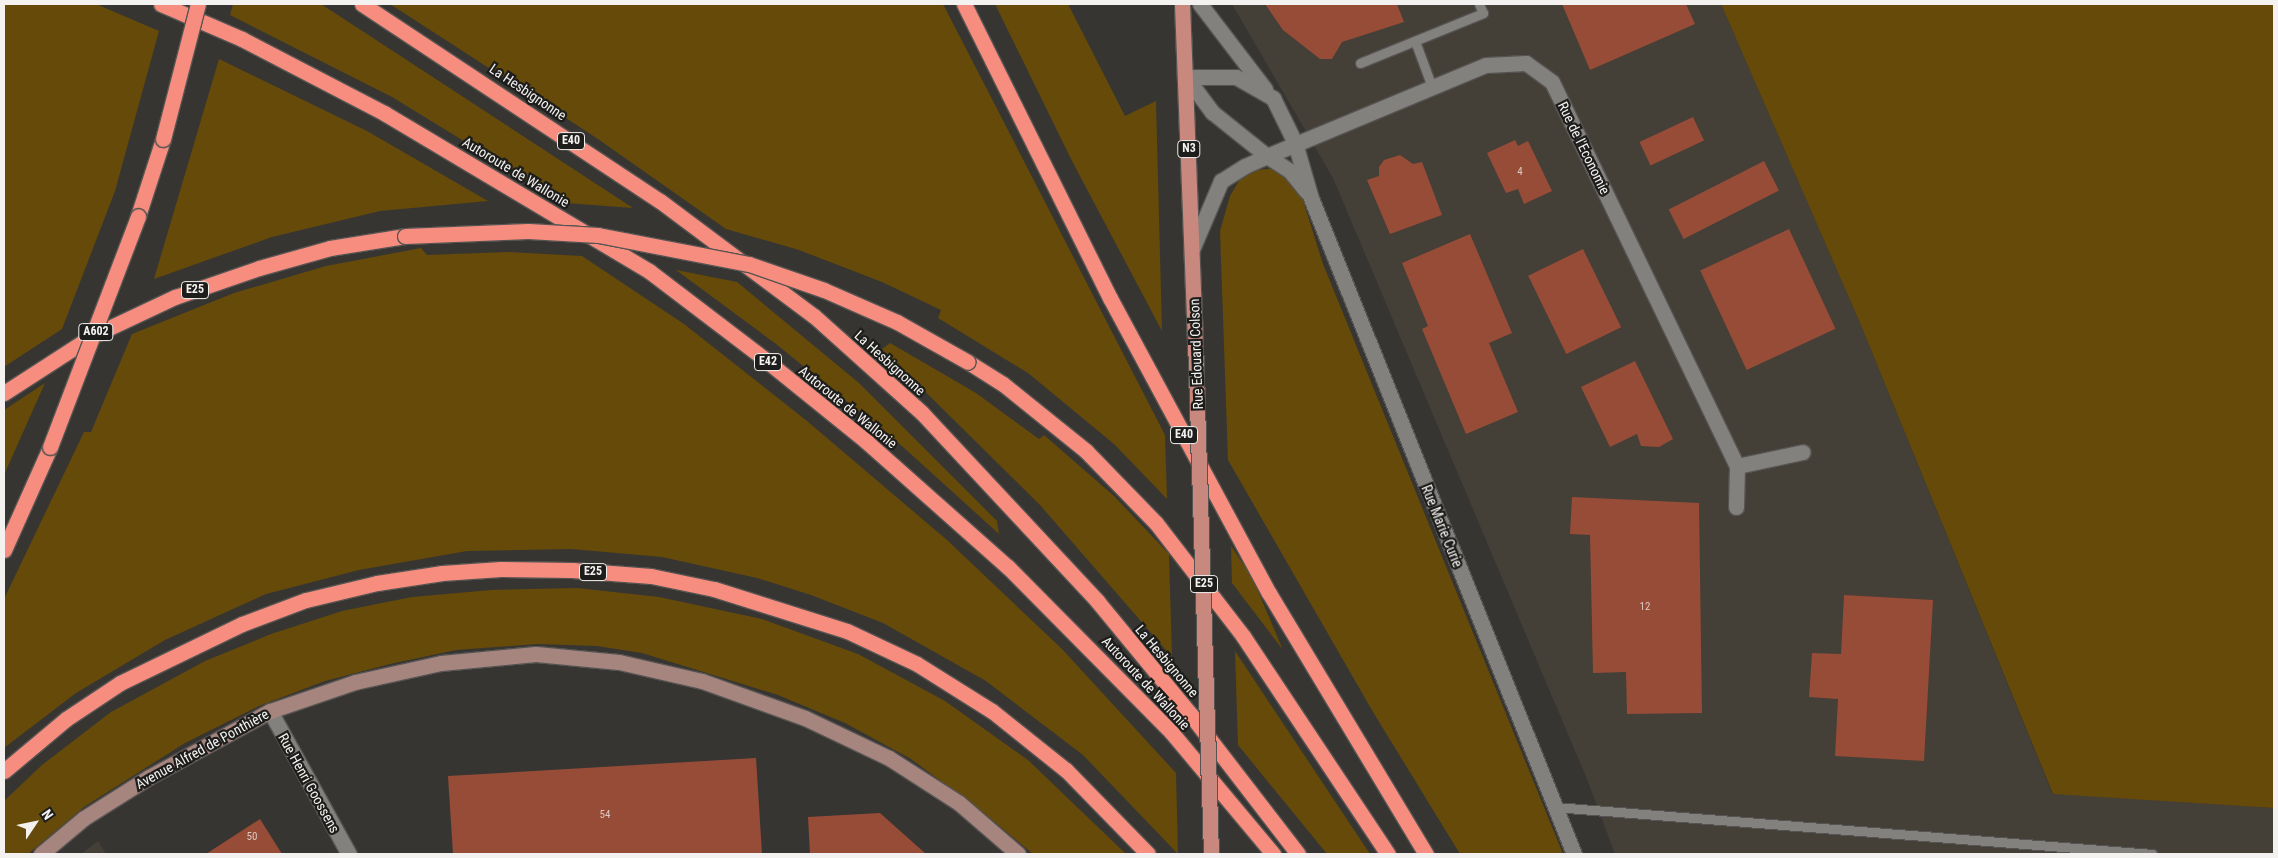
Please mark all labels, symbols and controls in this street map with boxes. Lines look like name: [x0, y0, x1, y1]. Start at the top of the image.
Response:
street label: La Hesbignonne: [486, 60, 570, 124]
street label: Rue de l'Economie: [1554, 99, 1614, 197]
road number: E40: [556, 132, 586, 150]
street label: Autoroute de Wallonie: [460, 134, 572, 210]
road number: N3: [1176, 140, 1202, 158]
house number: 4: [1517, 165, 1523, 179]
road number: E25: [180, 280, 210, 300]
street label: Rue Edouard Colson: [1186, 298, 1206, 410]
road number: A602: [77, 322, 115, 342]
street label: La Hesbignonne: [851, 327, 929, 399]
road number: E42: [753, 352, 783, 372]
street label: Autoroute de Wallonie: [795, 362, 901, 452]
road number: E40: [1169, 426, 1199, 444]
street label: Rue Marie Curie: [1418, 482, 1466, 570]
road number: E25: [578, 562, 608, 582]
road number: E25: [1189, 574, 1219, 594]
house number: 12: [1640, 600, 1650, 614]
street label: La Hesbignonne: [1132, 621, 1202, 701]
street label: Autoroute de Wallonie: [1098, 633, 1194, 733]
street label: Avenue Alfred de Ponthière: [132, 705, 272, 793]
street label: Rue Henri Goossens: [275, 730, 343, 836]
north arrow: [10, 798, 60, 848]
text: N: [38, 807, 56, 823]
house number: 54: [600, 808, 610, 822]
house number: 50: [247, 830, 257, 844]

